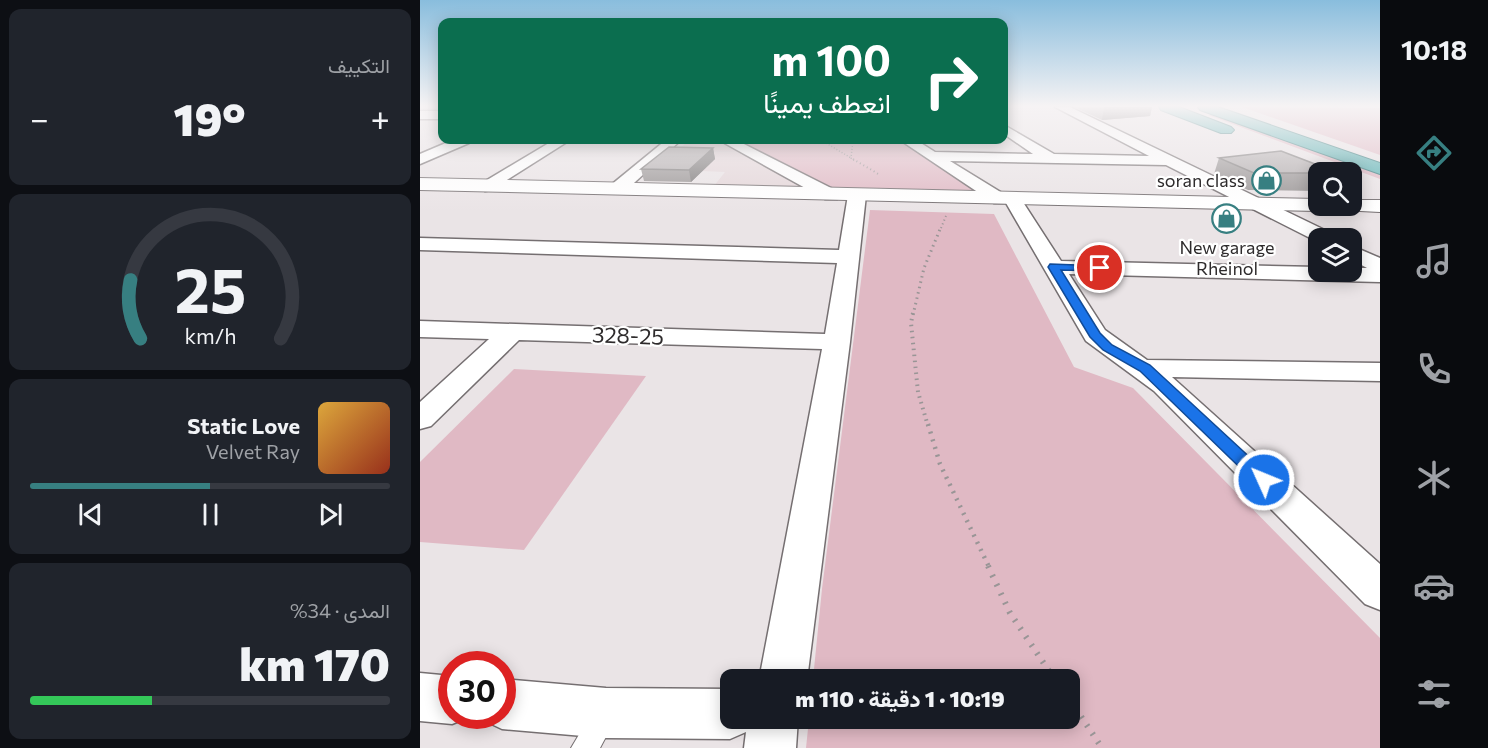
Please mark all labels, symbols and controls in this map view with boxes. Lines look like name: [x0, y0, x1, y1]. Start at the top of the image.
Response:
text: 100 m: [771, 33, 891, 85]
text: 10:18: [1401, 33, 1467, 66]
icon: right: [912, 42, 990, 120]
text: التكييف: [328, 53, 390, 77]
text: انعطف يمينًا: [763, 86, 891, 119]
text: 19°: [174, 90, 246, 145]
text: −: [30, 97, 49, 138]
text: +: [371, 97, 390, 138]
icon: directions: [1413, 132, 1455, 174]
map controls: [1308, 162, 1362, 282]
button: search: [1308, 162, 1362, 216]
shop icon: soran class: [1250, 164, 1282, 196]
place label: soran class: [1157, 169, 1245, 191]
shop icon: New garage Rheinol: [1211, 202, 1243, 234]
button: layers: [1308, 228, 1362, 282]
place label: New garage Rheinol: [1179, 236, 1275, 279]
icon: music: [1413, 240, 1455, 282]
pin: [1074, 242, 1125, 293]
text: 25: [174, 250, 246, 326]
icon: arrive: [1083, 251, 1116, 284]
street label: 328-25: [591, 320, 665, 350]
text: km/h: [184, 322, 236, 348]
icon: phone: [1413, 348, 1455, 390]
text: Static Love: [187, 412, 300, 439]
text: Velvet Ray: [206, 439, 300, 463]
position arrow: [1232, 448, 1296, 512]
icon: climate: [1413, 457, 1455, 499]
icon: previous: [74, 498, 107, 531]
icon: pause: [194, 498, 227, 531]
icon: next: [314, 498, 347, 531]
icon: car: [1413, 565, 1455, 607]
text: المدى · 34%: [290, 598, 390, 622]
text: 170 km: [239, 635, 390, 690]
speed limit sign: 30: [438, 651, 516, 729]
icon: filters: [1413, 673, 1455, 715]
text: 10:19 · 1 دقيقة · 110 m: [795, 685, 1005, 712]

